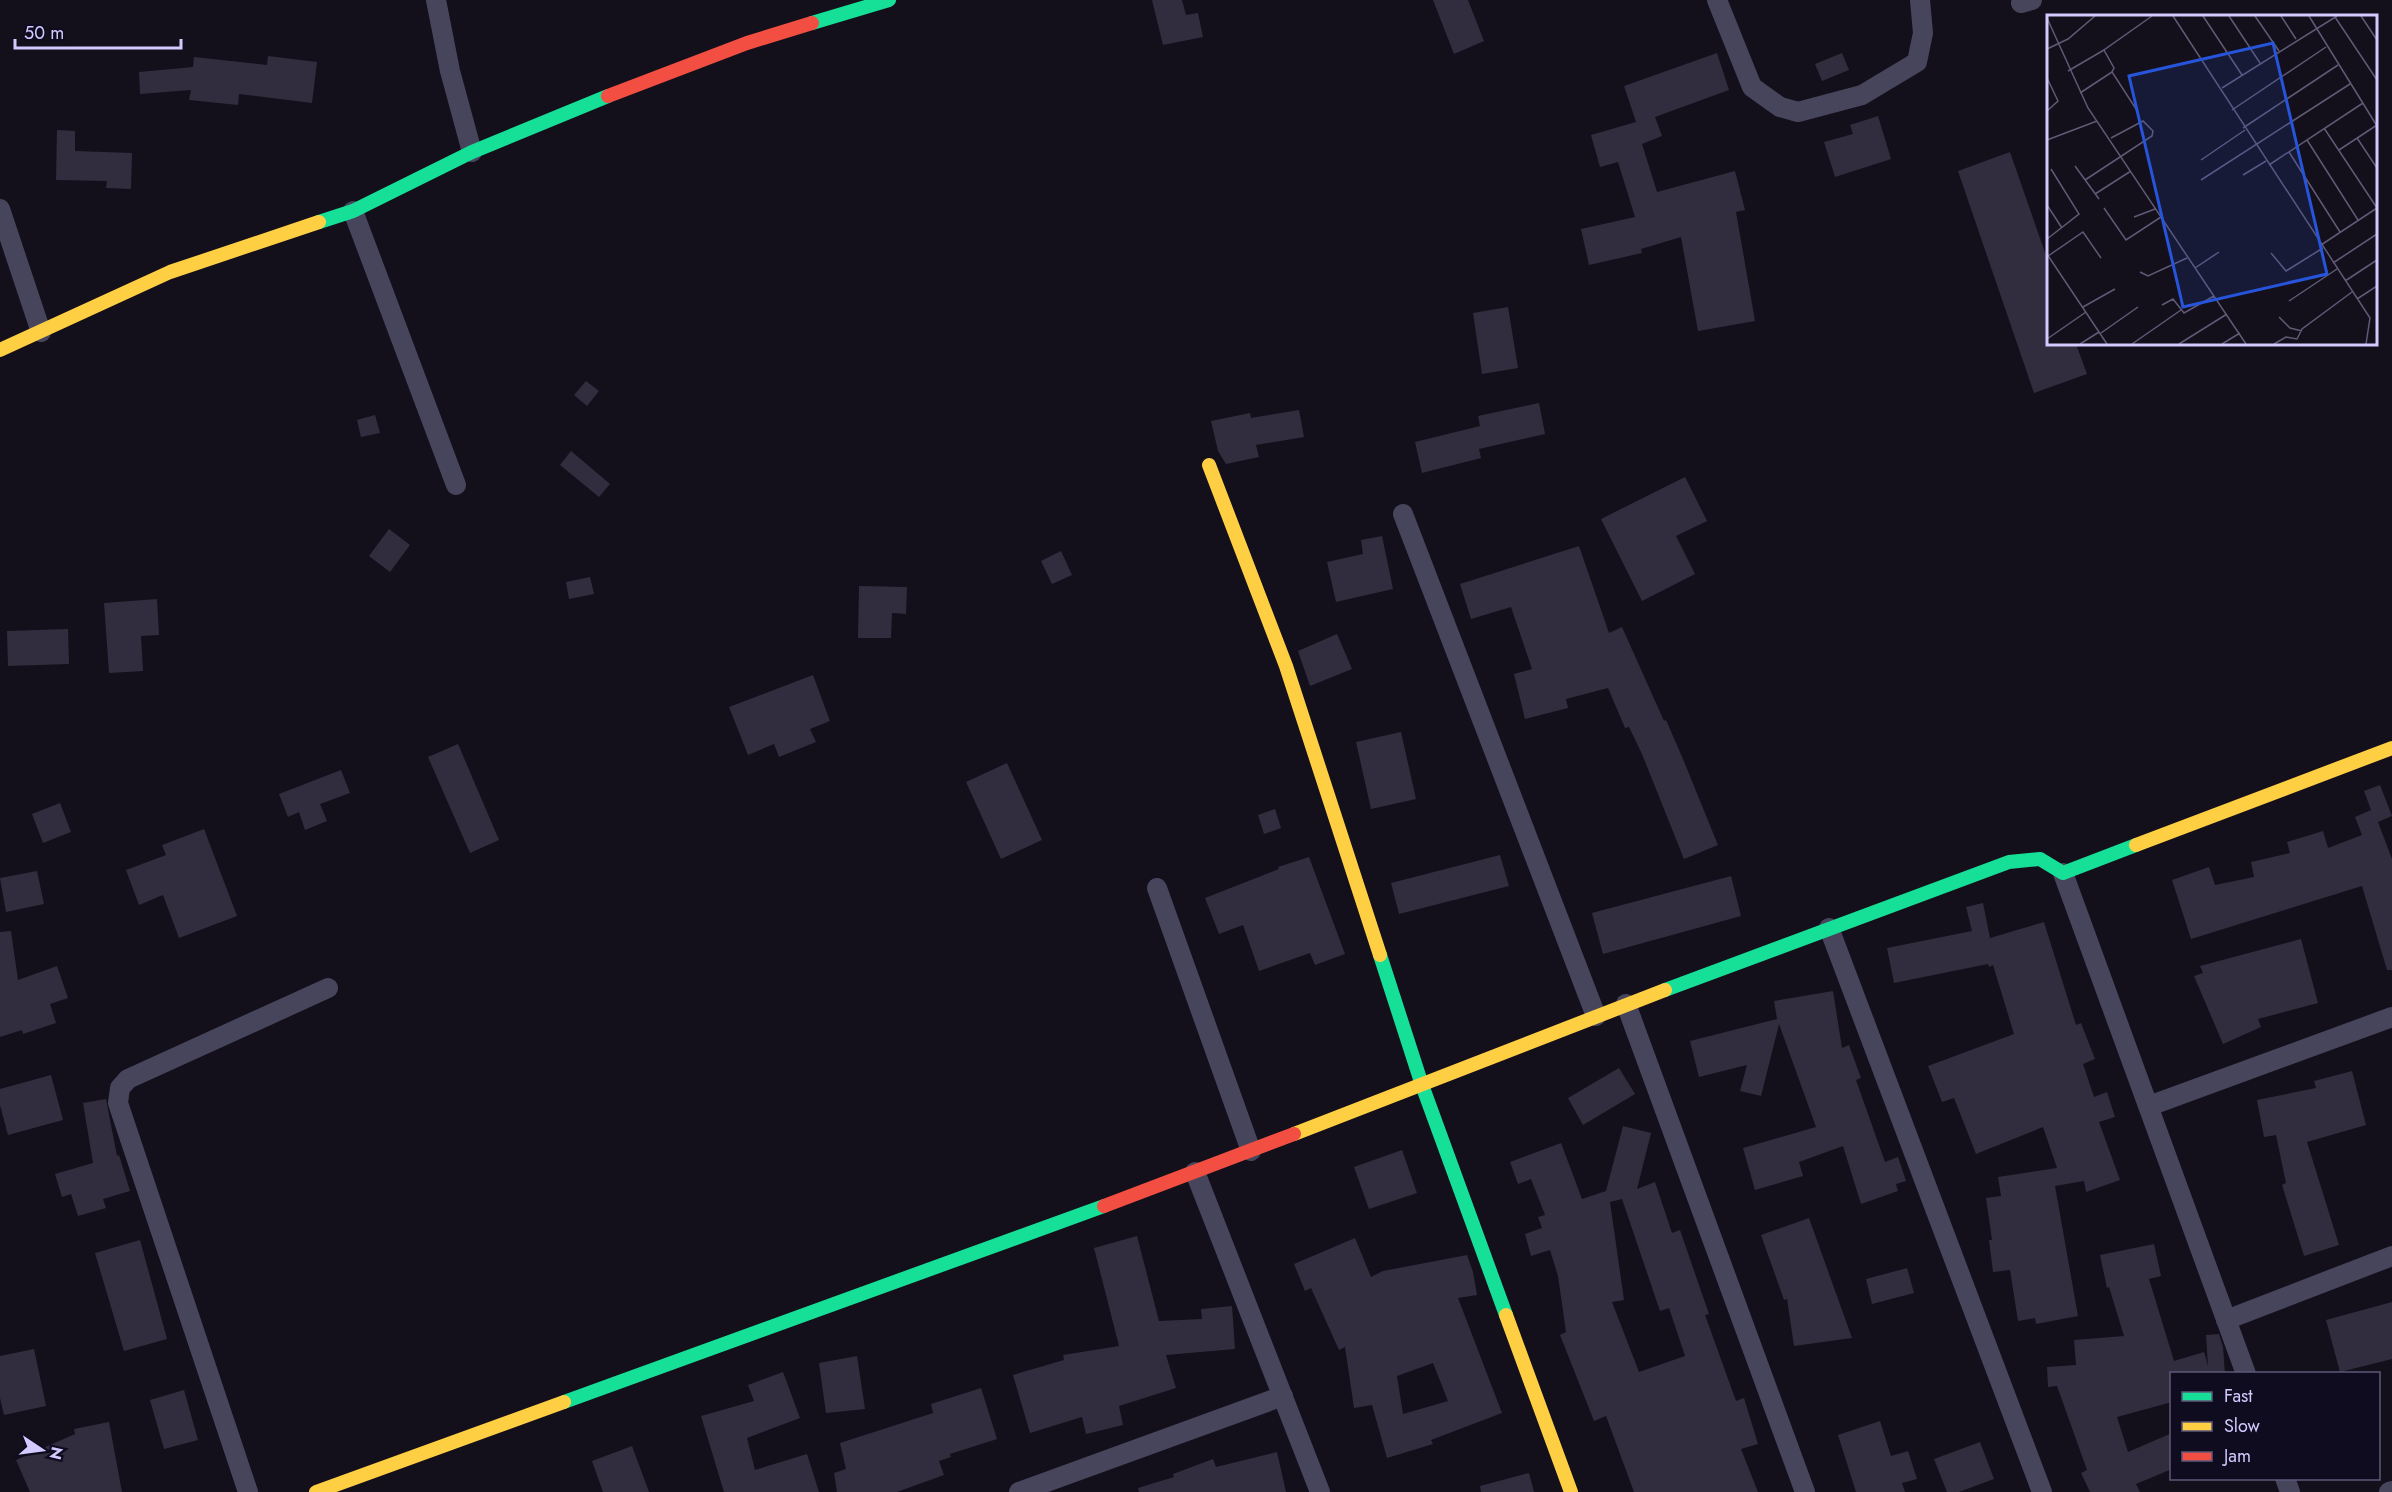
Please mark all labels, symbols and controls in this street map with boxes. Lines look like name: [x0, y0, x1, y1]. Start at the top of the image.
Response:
scale bar: [15, 12, 182, 50]
inset map: [2047, 15, 2377, 345]
text: 50 m: [24, 20, 64, 46]
legend: [2170, 1372, 2380, 1480]
text: Fast: [2224, 1383, 2253, 1409]
text: Slow: [2224, 1413, 2261, 1439]
north arrow: [12, 1420, 72, 1480]
text: Jam: [2222, 1443, 2251, 1469]
text: N: [43, 1444, 69, 1462]

